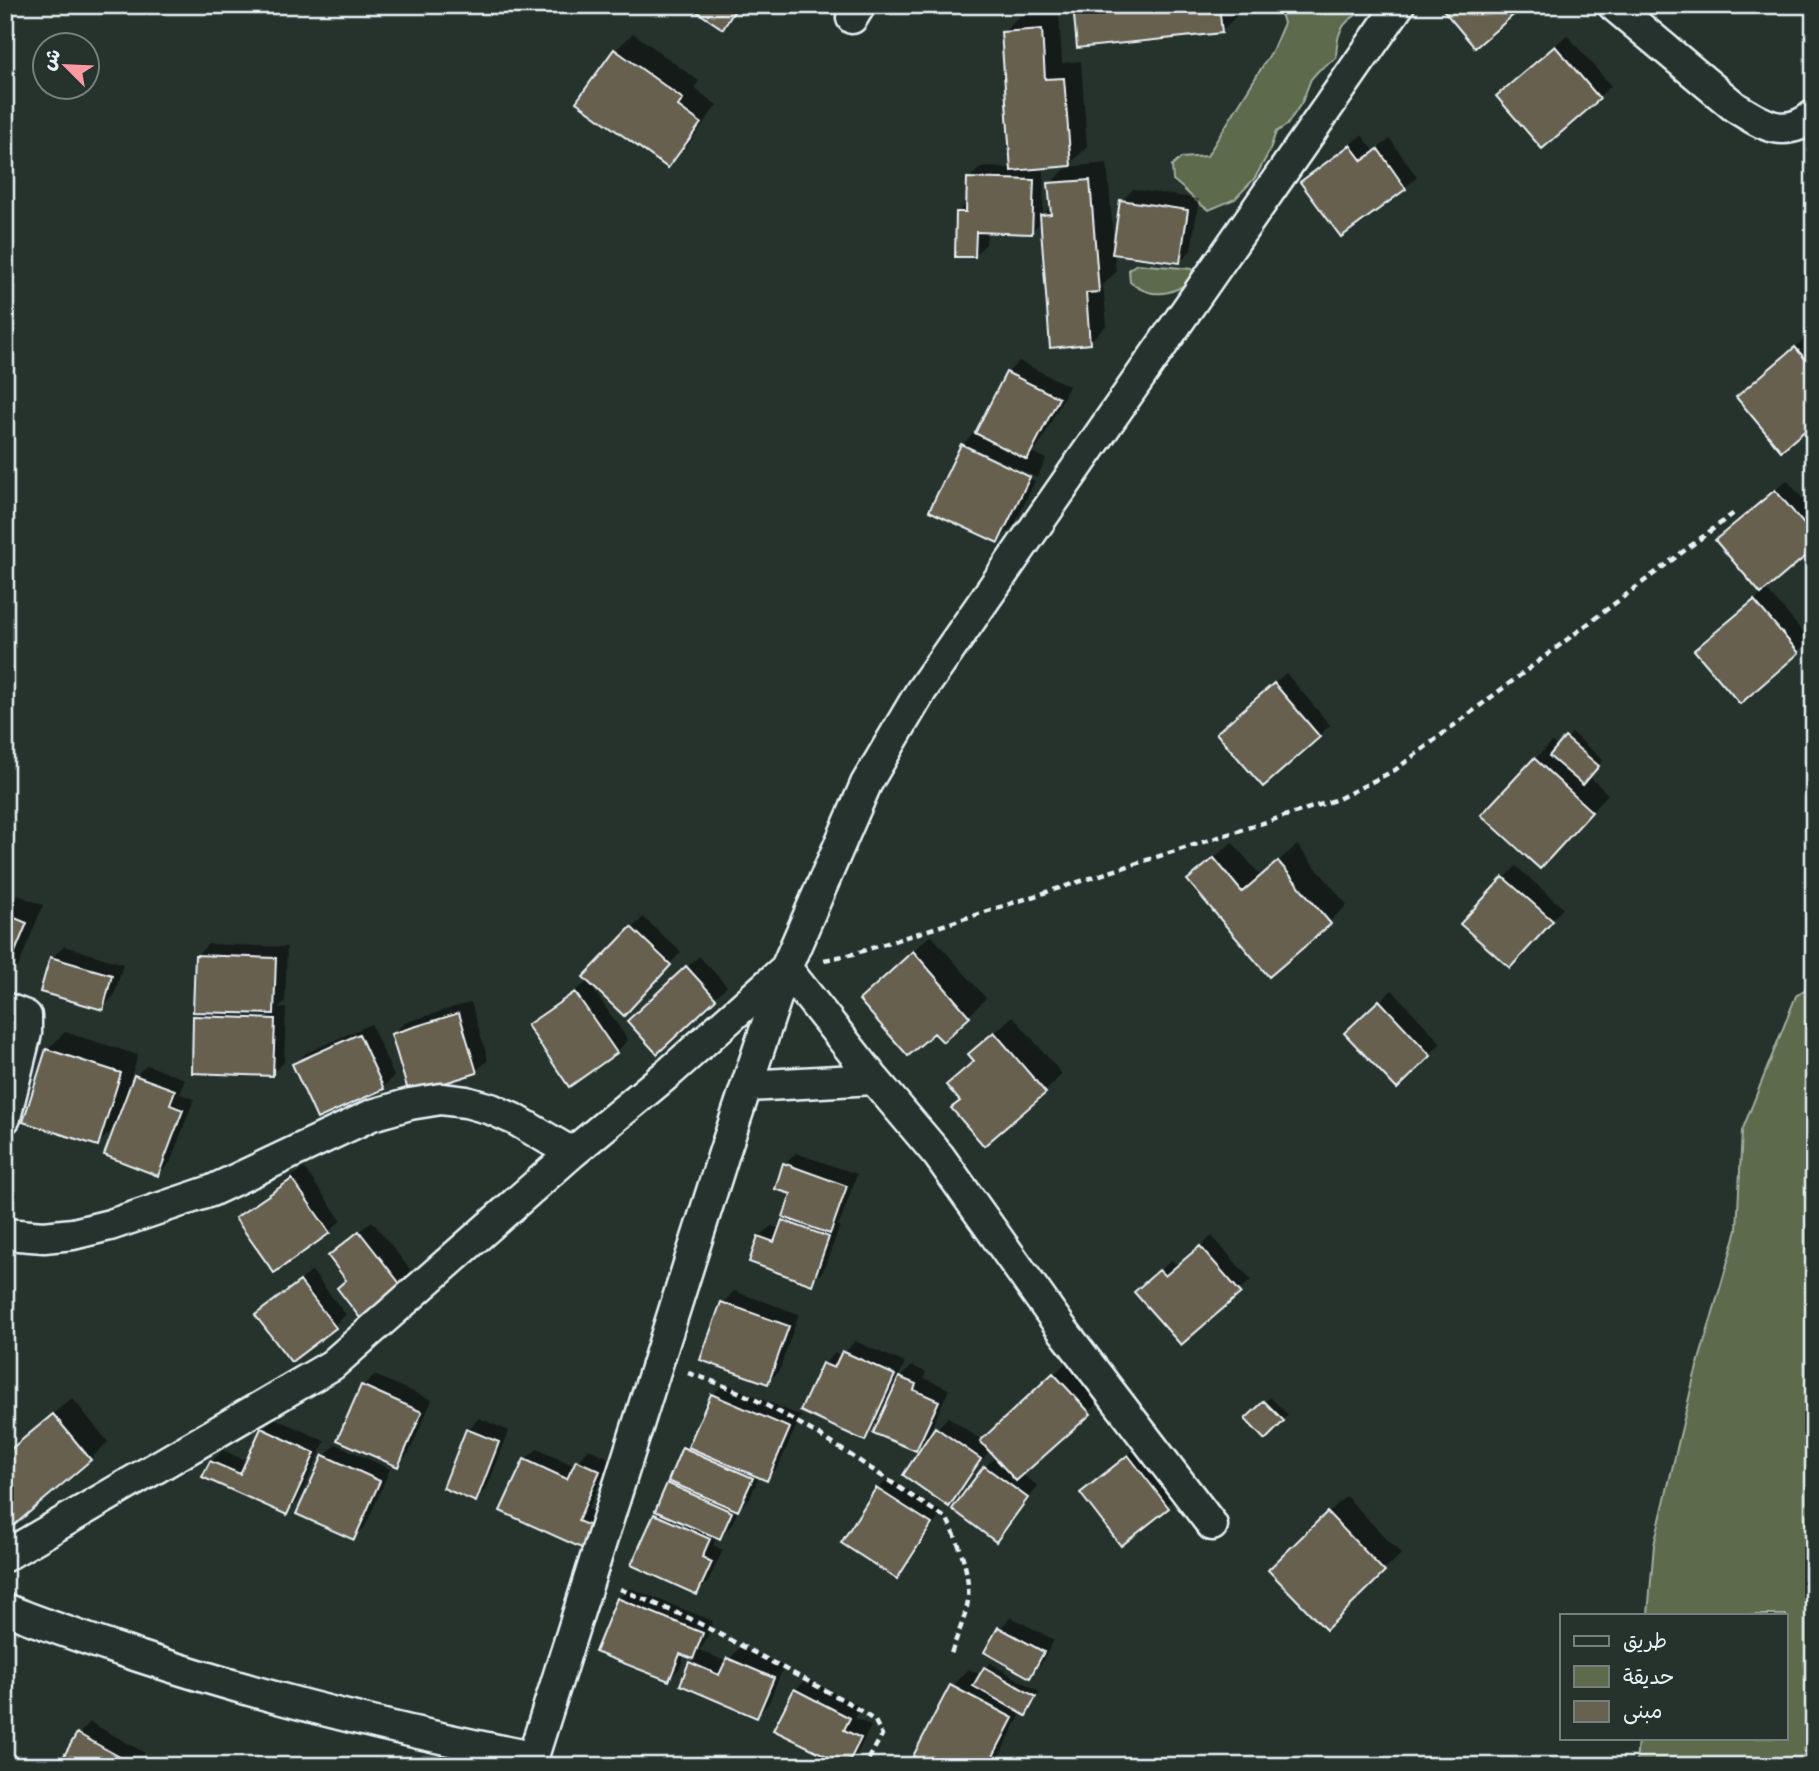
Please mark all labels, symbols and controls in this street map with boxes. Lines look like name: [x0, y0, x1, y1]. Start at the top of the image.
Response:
north arrow: [32, 32, 102, 102]
text: ش: [35, 45, 68, 75]
legend: [1560, 1614, 1787, 1740]
text: طريق: [1623, 1627, 1667, 1656]
text: حديقة: [1623, 1663, 1674, 1692]
text: مبنى: [1623, 1697, 1662, 1726]

